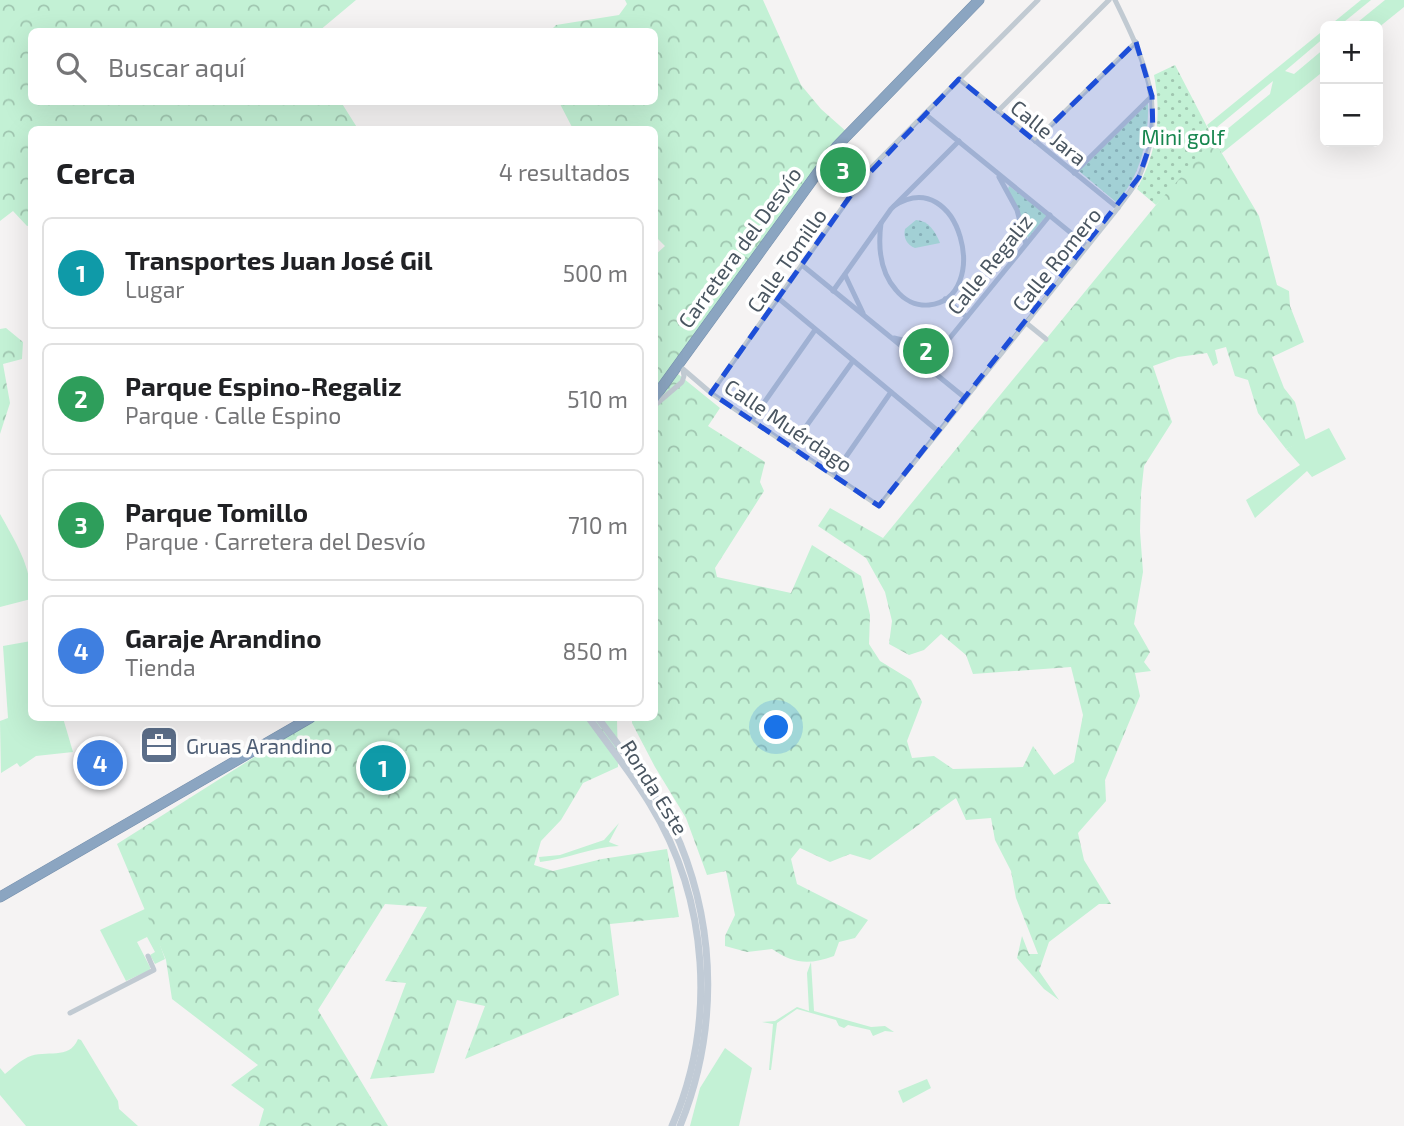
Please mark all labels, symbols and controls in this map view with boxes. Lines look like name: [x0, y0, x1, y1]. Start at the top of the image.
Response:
map controls: [1320, 21, 1383, 147]
button: +: [1320, 21, 1383, 84]
search box: [28, 28, 658, 105]
icon: search: [52, 48, 90, 86]
text: Buscar aquí: [108, 51, 245, 82]
button: −: [1320, 84, 1383, 147]
street label: Calle Jara: [1006, 94, 1092, 170]
park label: Mini golf: [1141, 124, 1226, 149]
pin: 3: [820, 144, 866, 196]
text: Cerca: [56, 154, 136, 190]
text: 4 resultados: [499, 158, 630, 186]
street label: Carretera del Desvío: [672, 162, 806, 332]
street label: Calle Romero: [1006, 202, 1106, 316]
street label: Calle Tomillo: [741, 203, 831, 317]
street label: Calle Regaliz: [941, 209, 1037, 319]
text: Transportes Juan José Gil: [125, 244, 433, 275]
text: 1: [76, 259, 86, 287]
text: 500 m: [563, 259, 628, 287]
text: Lugar: [125, 275, 185, 303]
pin: 2: [903, 325, 949, 377]
text: Parque Espino-Regaliz: [125, 370, 402, 401]
street label: Calle Muérdago: [720, 373, 858, 477]
text: 2: [74, 385, 88, 413]
text: 510 m: [567, 385, 628, 413]
text: Parque · Calle Espino: [125, 401, 341, 429]
text: Parque Tomillo: [125, 496, 308, 527]
text: 3: [74, 511, 88, 539]
text: 710 m: [568, 511, 628, 539]
text: Parque · Carretera del Desvío: [125, 527, 426, 555]
text: Garaje Arandino: [125, 622, 322, 653]
text: 4: [74, 637, 88, 665]
text: 850 m: [563, 637, 628, 665]
text: Tienda: [125, 653, 196, 681]
your location: [759, 710, 793, 744]
office icon: Gruas Arandino: [138, 724, 180, 766]
place label: Gruas Arandino: [186, 733, 333, 758]
street label: Ronda Este: [616, 735, 694, 839]
pin: 4: [77, 737, 123, 789]
pin: 1: [360, 742, 406, 794]

